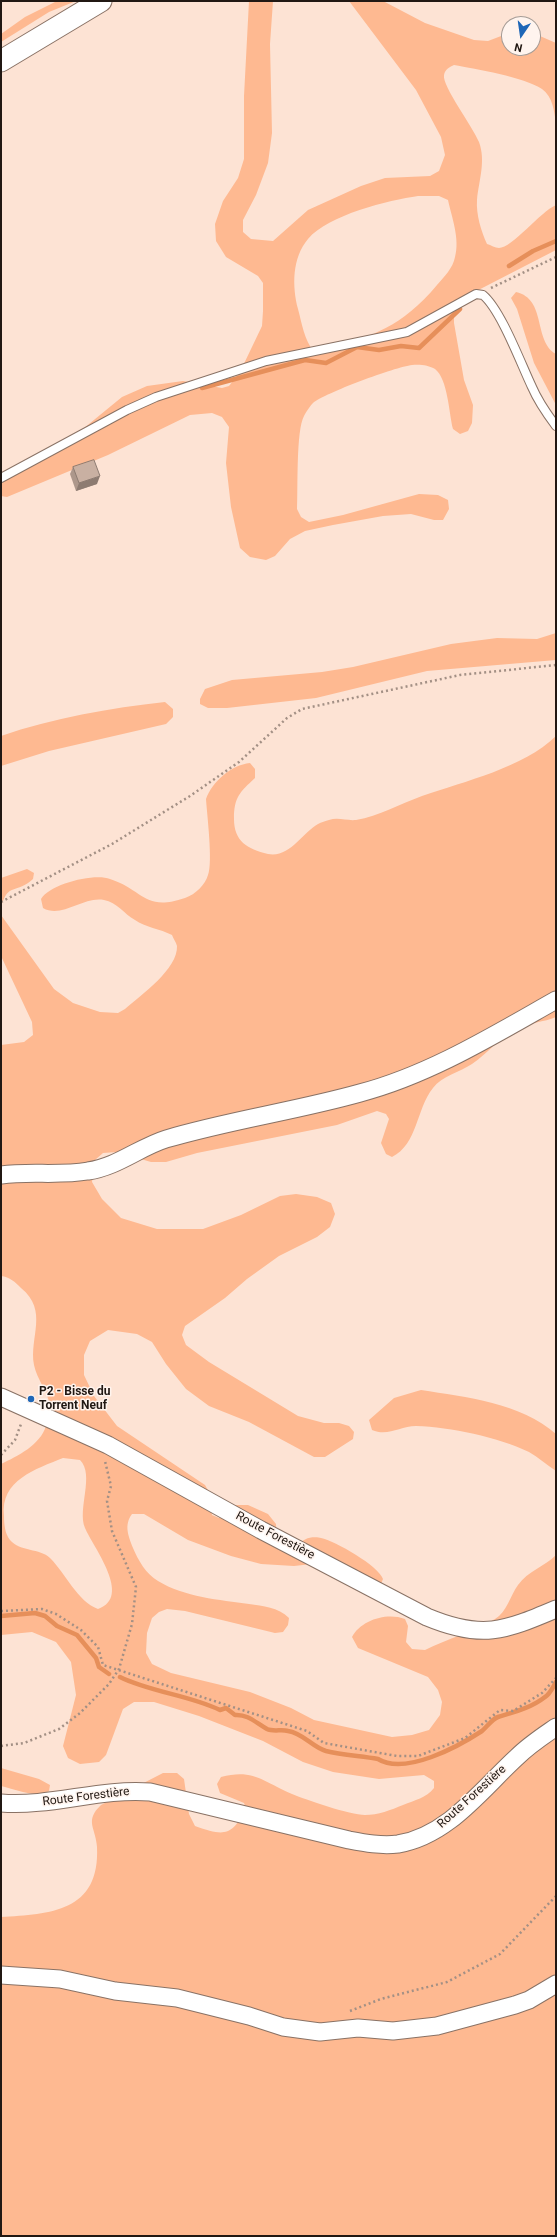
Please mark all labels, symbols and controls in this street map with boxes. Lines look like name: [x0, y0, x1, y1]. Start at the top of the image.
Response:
north arrow: [501, 16, 541, 56]
text: N: [513, 40, 524, 54]
place label: P2 - Bisse du Torrent Neuf: [39, 1385, 110, 1413]
marker: P2 - Bisse du Torrent Neuf: [26, 1394, 36, 1404]
street label: Route Forestière: [233, 1509, 317, 1563]
street label: Route Forestière: [435, 1762, 509, 1832]
street label: Route Forestière: [42, 1785, 130, 1809]

